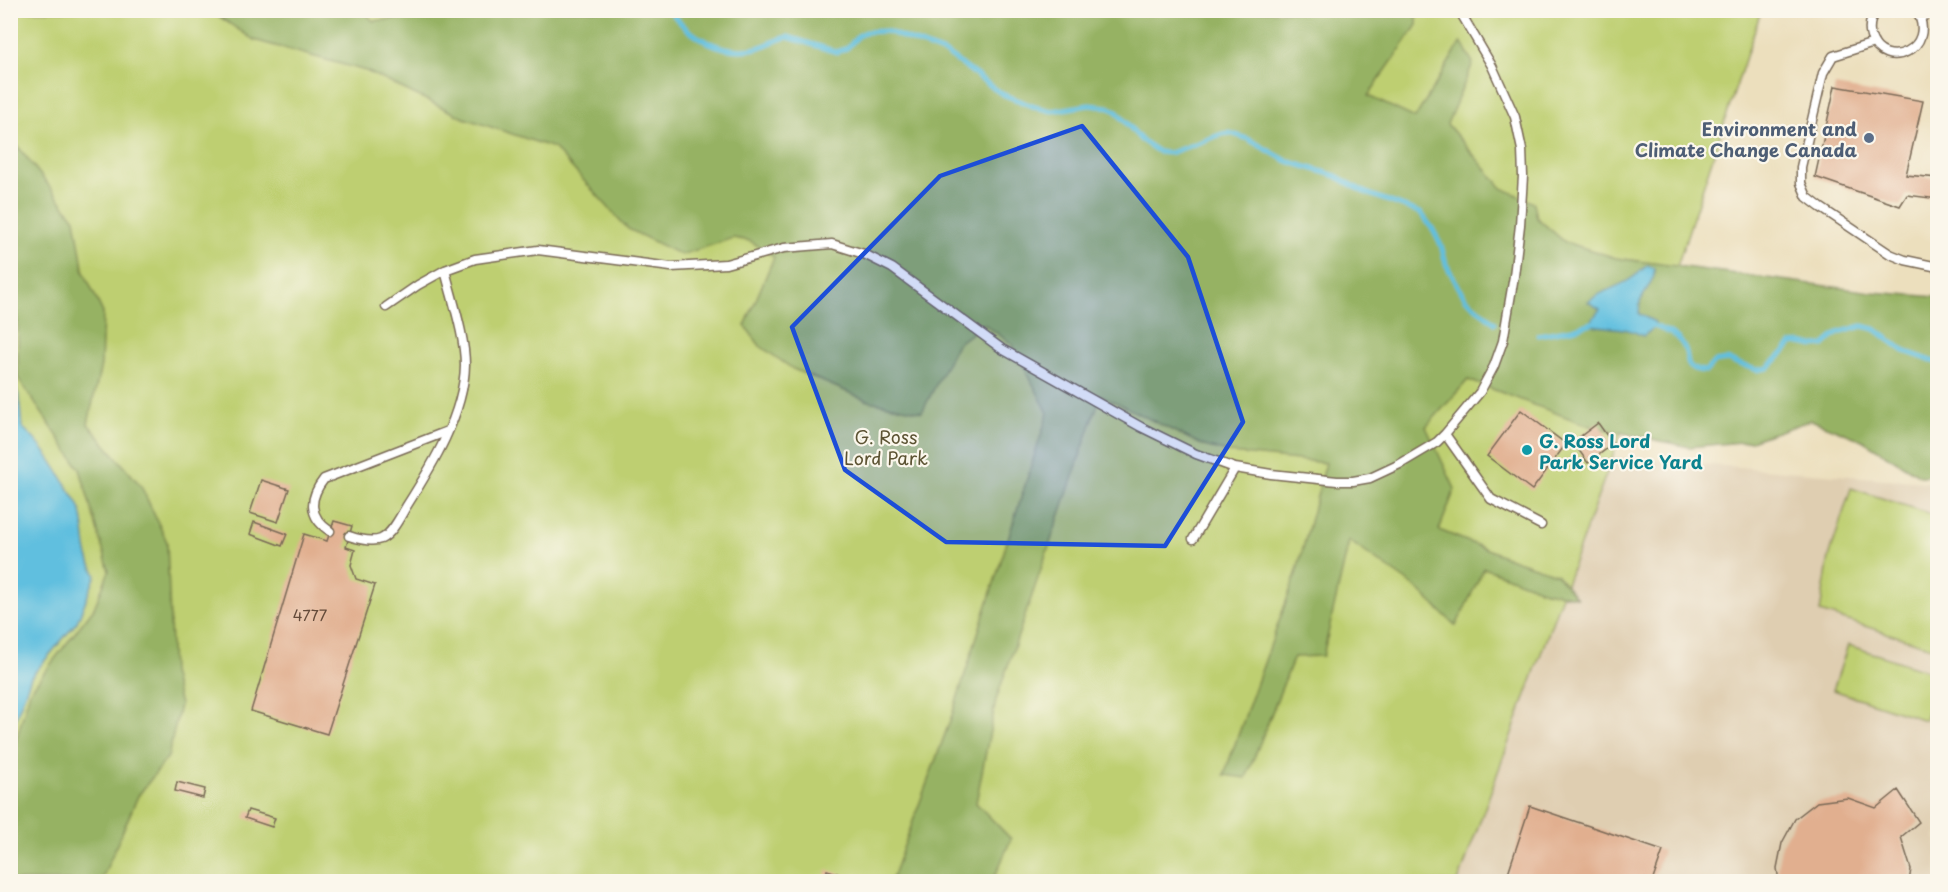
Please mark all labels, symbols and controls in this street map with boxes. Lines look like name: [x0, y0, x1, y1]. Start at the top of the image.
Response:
place label: Environment and Climate Change Canada: [1635, 115, 1857, 163]
marker: Environment and Climate Change Canada: [1862, 131, 1876, 145]
park label: G. Ross Lord Park: [844, 423, 928, 471]
place label: G. Ross Lord Park Service Yard: [1539, 427, 1703, 475]
marker: G. Ross Lord Park Service Yard: [1520, 443, 1534, 457]
house number: 4777: [293, 603, 328, 626]

